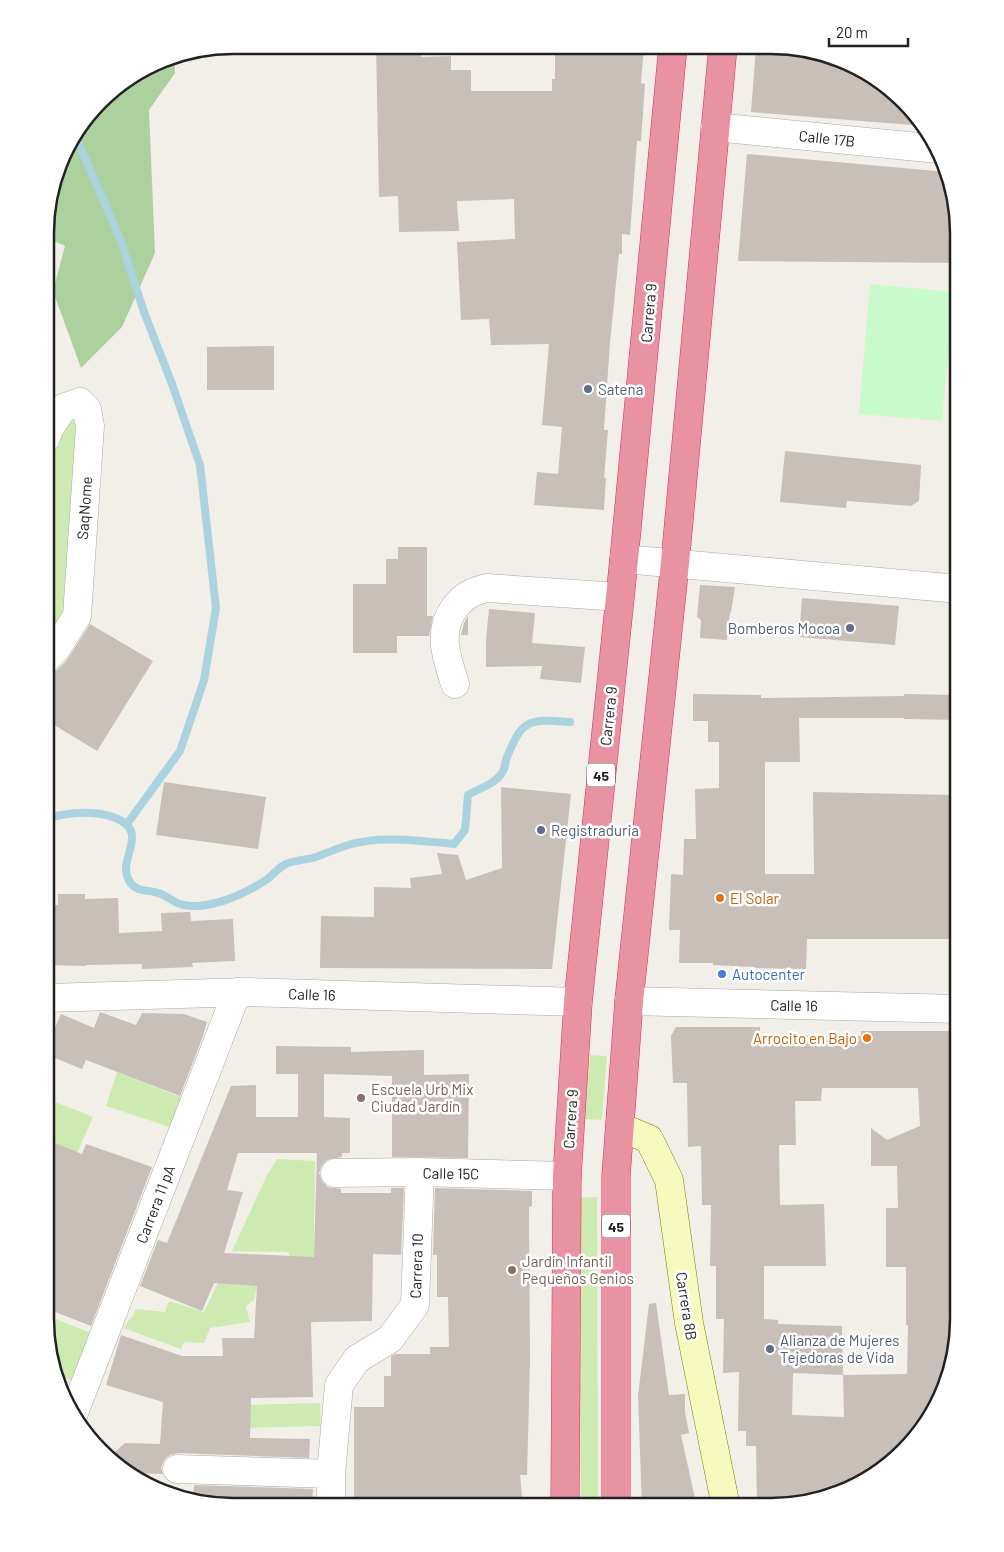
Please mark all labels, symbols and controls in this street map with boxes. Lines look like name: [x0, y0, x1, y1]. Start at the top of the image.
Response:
scale bar: [829, 15, 908, 47]
text: 20 m: [836, 23, 868, 41]
street label: Calle 17B: [798, 126, 856, 150]
street label: Carrera 9: [636, 283, 660, 343]
place label: Satena: [598, 380, 643, 398]
marker: Satena: [582, 383, 594, 395]
street label: SaqNome: [73, 476, 95, 540]
place label: Bomberos Mocoa: [728, 619, 840, 637]
marker: Bomberos Mocoa: [844, 622, 856, 634]
street label: Carrera 9: [596, 686, 620, 746]
road number: 45: [587, 764, 615, 786]
place label: Registraduria: [551, 821, 639, 839]
marker: Registraduria: [535, 824, 547, 836]
place label: El Solar: [730, 889, 780, 907]
marker: El Solar: [714, 892, 726, 904]
place label: Autocenter: [732, 965, 806, 983]
marker: Autocenter: [716, 968, 728, 980]
street label: Calle 16: [288, 984, 336, 1004]
street label: Calle 16: [770, 996, 818, 1014]
place label: Arrocito en Bajo: [753, 1029, 857, 1047]
marker: Arrocito en Bajo: [861, 1032, 873, 1044]
place label: Escuela Urb Mix Ciudad Jardín: [371, 1080, 473, 1115]
street label: Carrera 9: [559, 1089, 581, 1149]
marker: Escuela Urb Mix Ciudad Jardín: [355, 1092, 367, 1104]
street label: Carrera 11 pA: [132, 1162, 178, 1246]
street label: Calle 15C: [423, 1164, 479, 1182]
road number: 45: [602, 1214, 630, 1238]
street label: Carrera 10: [406, 1233, 426, 1299]
place label: Jardín Infantil Pequeños Genios: [522, 1252, 634, 1287]
marker: Jardín Infantil Pequeños Genios: [506, 1264, 518, 1276]
street label: Carrera 8B: [673, 1271, 701, 1341]
place label: Alianza de Mujeres Tejedoras de Vida: [780, 1331, 900, 1366]
marker: Alianza de Mujeres Tejedoras de Vida: [764, 1343, 776, 1355]

